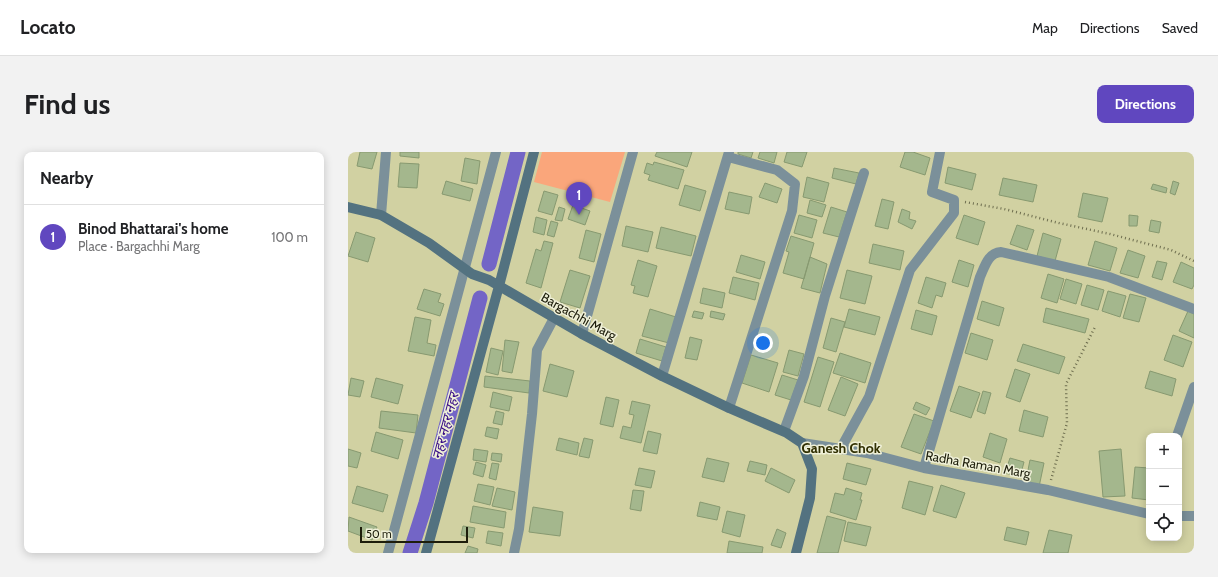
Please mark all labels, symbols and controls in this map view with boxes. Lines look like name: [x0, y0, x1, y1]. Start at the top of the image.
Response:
text: Locato: [20, 16, 76, 39]
text: Map: [1032, 19, 1058, 37]
text: Directions: [1080, 19, 1140, 37]
text: Saved: [1162, 19, 1198, 37]
button: Directions: [1097, 85, 1194, 123]
text: Find us: [24, 87, 110, 121]
text: Nearby: [40, 168, 93, 188]
pin: 1: [566, 182, 592, 215]
text: Binod Bhattarai's home: [78, 220, 228, 238]
text: 1: [51, 229, 55, 245]
text: 100 m: [271, 229, 308, 245]
text: Place · Bargachhi Marg: [78, 238, 200, 254]
street label: Bargachhi Marg: [539, 289, 620, 344]
your location: [753, 333, 773, 353]
water label: नहर नहर नहर: [427, 387, 463, 461]
map controls: [1146, 433, 1182, 541]
button: +: [1146, 433, 1182, 469]
district label: Ganesh Chok: [801, 439, 881, 457]
street label: Radha Raman Marg: [924, 447, 1032, 481]
button: −: [1146, 469, 1182, 505]
button: locate: [1146, 505, 1182, 541]
scale bar: [360, 525, 468, 544]
text: 50 m: [366, 527, 392, 541]

